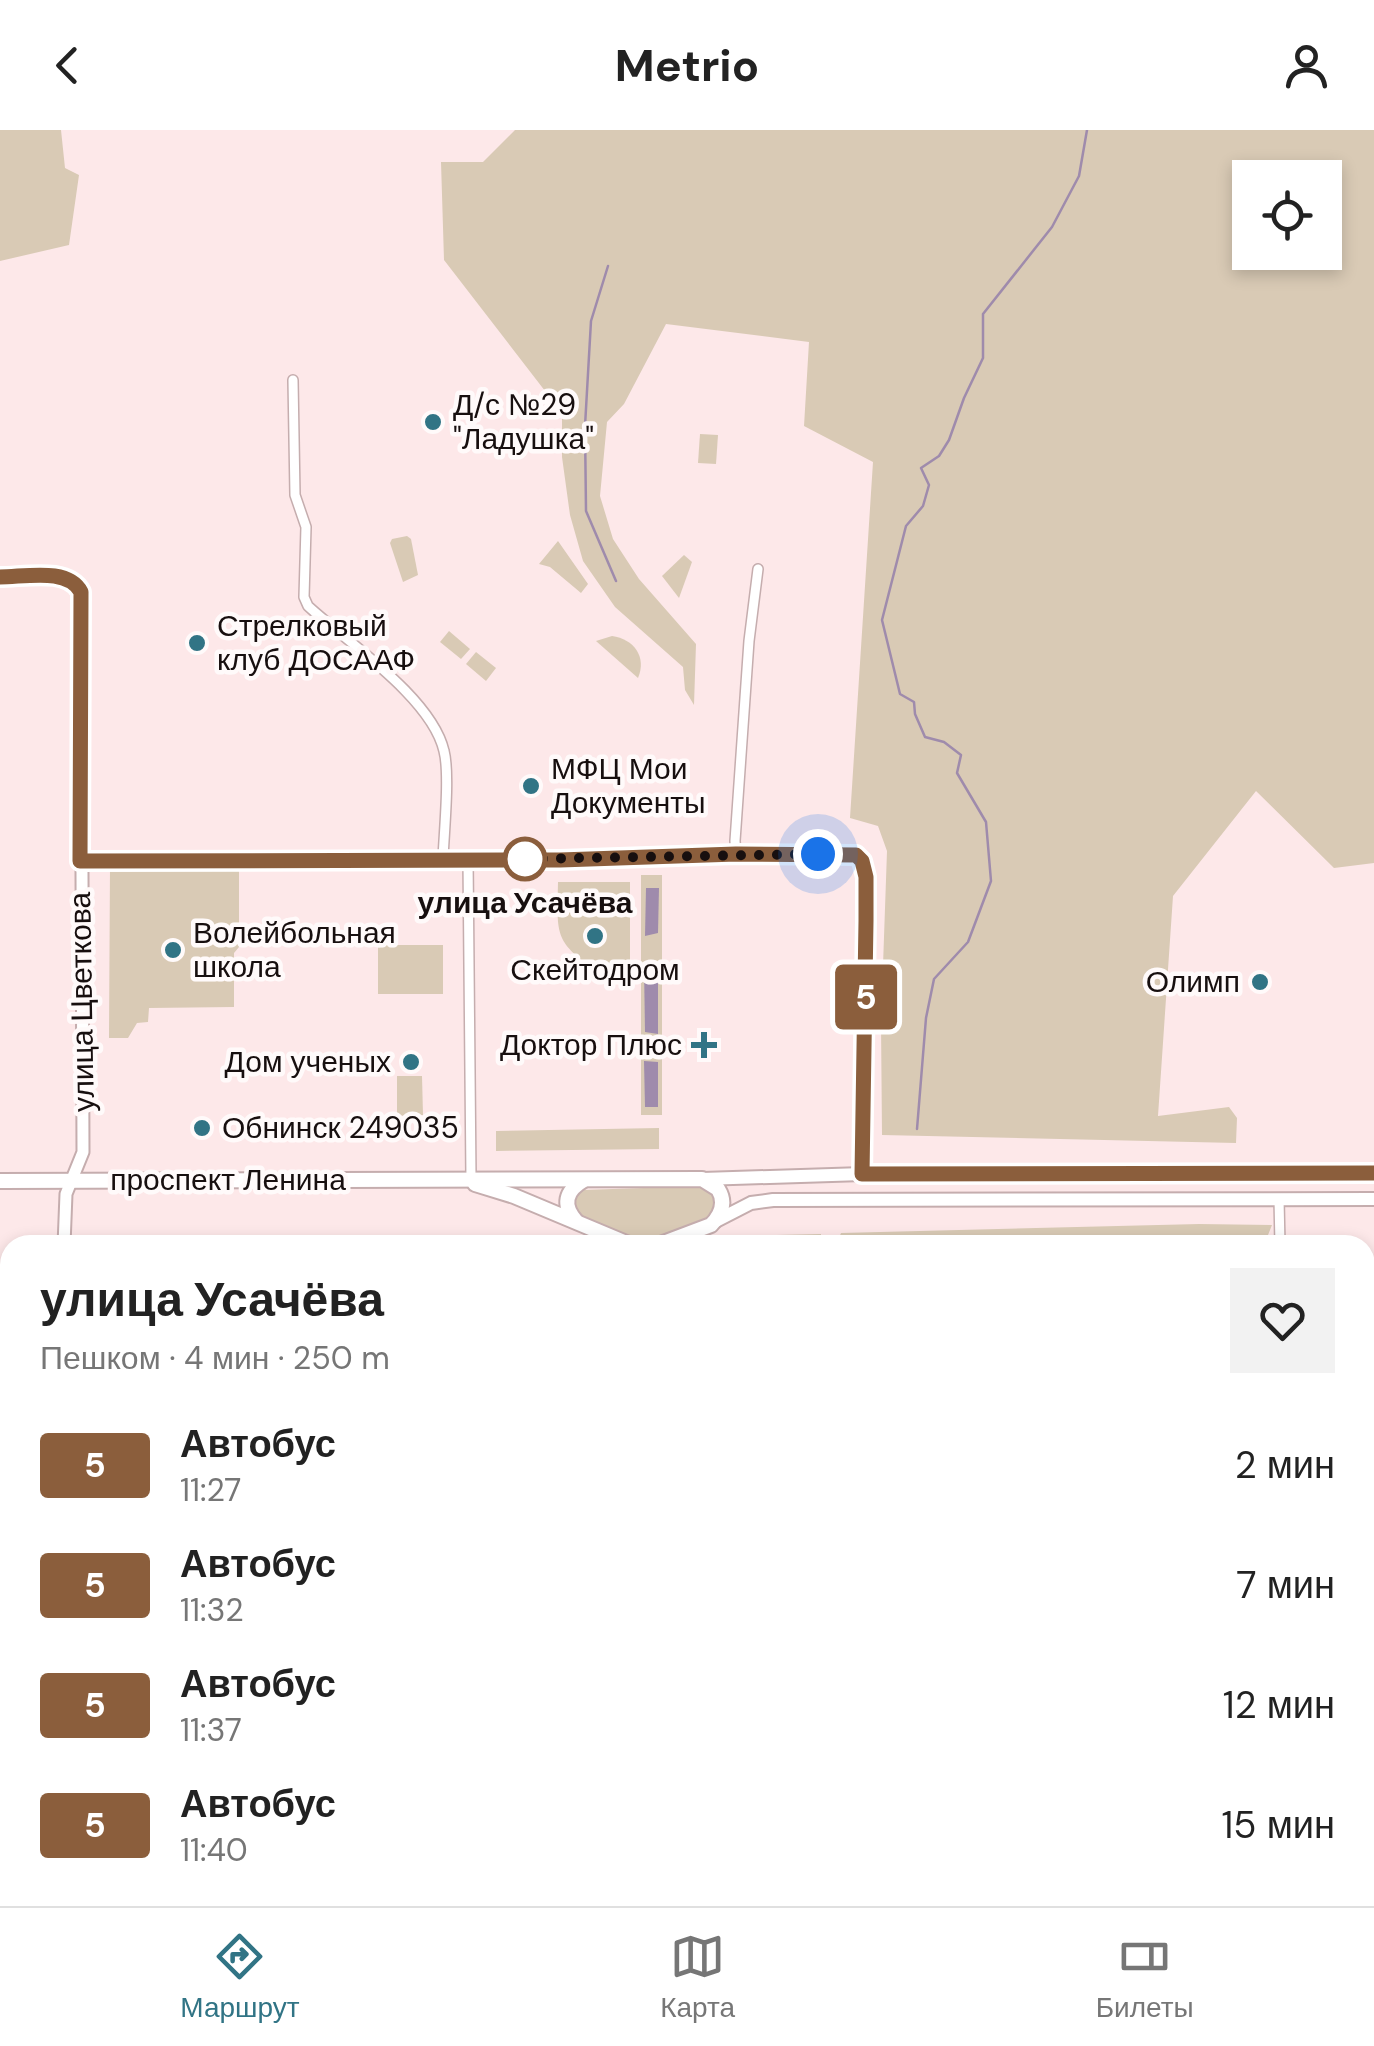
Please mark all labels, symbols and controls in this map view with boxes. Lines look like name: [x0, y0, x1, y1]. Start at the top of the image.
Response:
text: Metrio: [615, 36, 759, 95]
icon: back: [40, 38, 95, 93]
icon: person: [1279, 38, 1334, 93]
map controls: [1232, 160, 1342, 270]
button: locate: [1232, 160, 1342, 270]
place label: Д/с №29 "Ладушка": [453, 385, 594, 458]
marker: Д/с №29 "Ладушка": [422, 411, 444, 433]
place label: Стрелковый клуб ДОСААФ: [217, 606, 415, 679]
marker: Стрелковый клуб ДОСААФ: [186, 632, 208, 654]
place label: МФЦ Мои Документы: [551, 749, 706, 822]
marker: МФЦ Мои Документы: [520, 775, 542, 797]
your location: [793, 829, 843, 879]
marker: улица Усачёва: [504, 838, 546, 880]
place label: улица Усачёва: [418, 883, 633, 922]
street label: улица Цветкова: [60, 891, 103, 1112]
place label: Волейбольная школа: [193, 913, 396, 986]
marker: Скейтодром: [584, 925, 606, 947]
marker: Волейбольная школа: [162, 939, 184, 961]
place label: Скейтодром: [510, 950, 680, 989]
place label: Олимп: [1146, 962, 1240, 1001]
line badge: 5: [834, 964, 898, 1030]
marker: Олимп: [1249, 971, 1271, 993]
text: 5: [855, 974, 877, 1020]
place label: Доктор Плюс: [500, 1025, 682, 1064]
marker: Доктор Плюс: [691, 1032, 717, 1058]
place label: Дом ученых: [225, 1042, 391, 1081]
marker: Дом ученых: [400, 1051, 422, 1073]
place label: Обнинск 249035: [222, 1108, 459, 1147]
marker: Обнинск 249035: [191, 1117, 213, 1139]
street label: проспект Ленина: [110, 1160, 346, 1199]
text: улица Усачёва: [40, 1268, 384, 1331]
button: heart: [1230, 1268, 1335, 1373]
text: Пешком · 4 мин · 250 m: [40, 1337, 390, 1379]
text: Автобус: [180, 1419, 336, 1469]
text: 2 мин: [1235, 1440, 1335, 1490]
text: 5: [84, 1442, 106, 1488]
text: 11:27: [180, 1469, 241, 1511]
text: Автобус: [180, 1539, 336, 1589]
text: 7 мин: [1236, 1560, 1335, 1610]
text: 5: [84, 1562, 106, 1608]
text: 11:32: [180, 1589, 244, 1631]
text: Автобус: [180, 1659, 336, 1709]
text: 12 мин: [1223, 1680, 1335, 1730]
text: 5: [84, 1682, 106, 1728]
text: 11:37: [180, 1709, 242, 1751]
text: Автобус: [180, 1779, 336, 1829]
text: 15 мин: [1222, 1800, 1335, 1850]
text: 5: [84, 1802, 106, 1848]
text: 11:40: [180, 1829, 248, 1871]
tab: Маршрут: [180, 1929, 300, 2026]
tab: Карта: [660, 1929, 735, 2026]
tab: Билеты: [1096, 1929, 1194, 2026]

